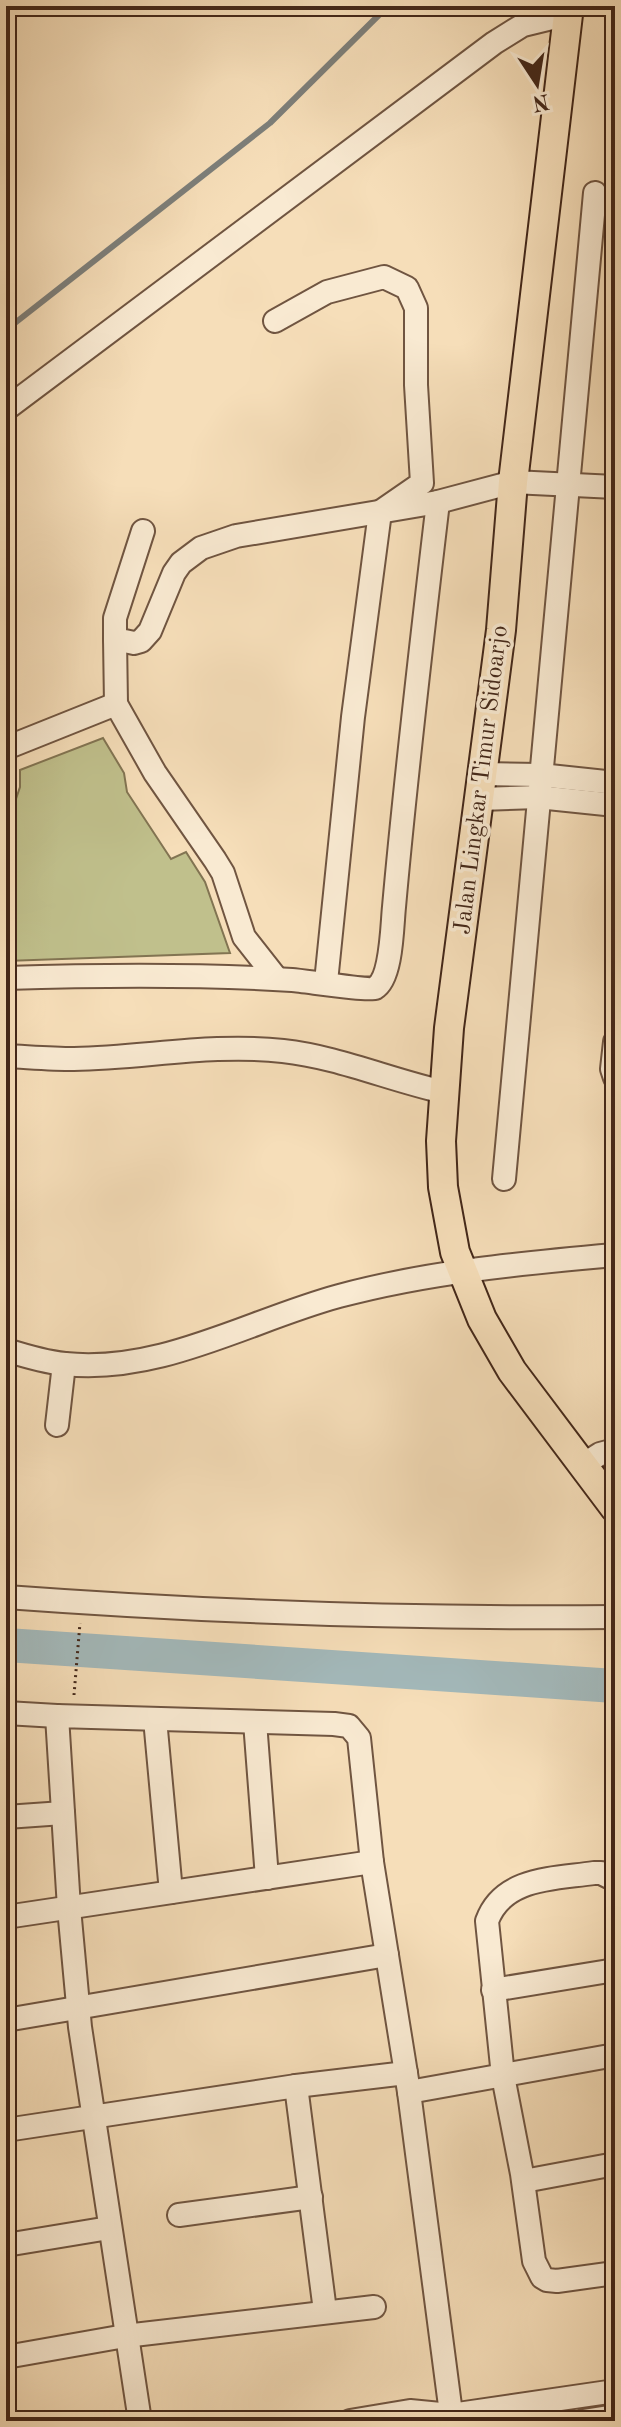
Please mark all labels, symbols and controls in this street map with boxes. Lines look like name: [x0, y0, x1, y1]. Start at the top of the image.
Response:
north arrow: [497, 44, 577, 124]
text: N: [530, 89, 551, 114]
street label: Jalan Lingkar Timur Sidoarjo: [451, 624, 513, 936]

